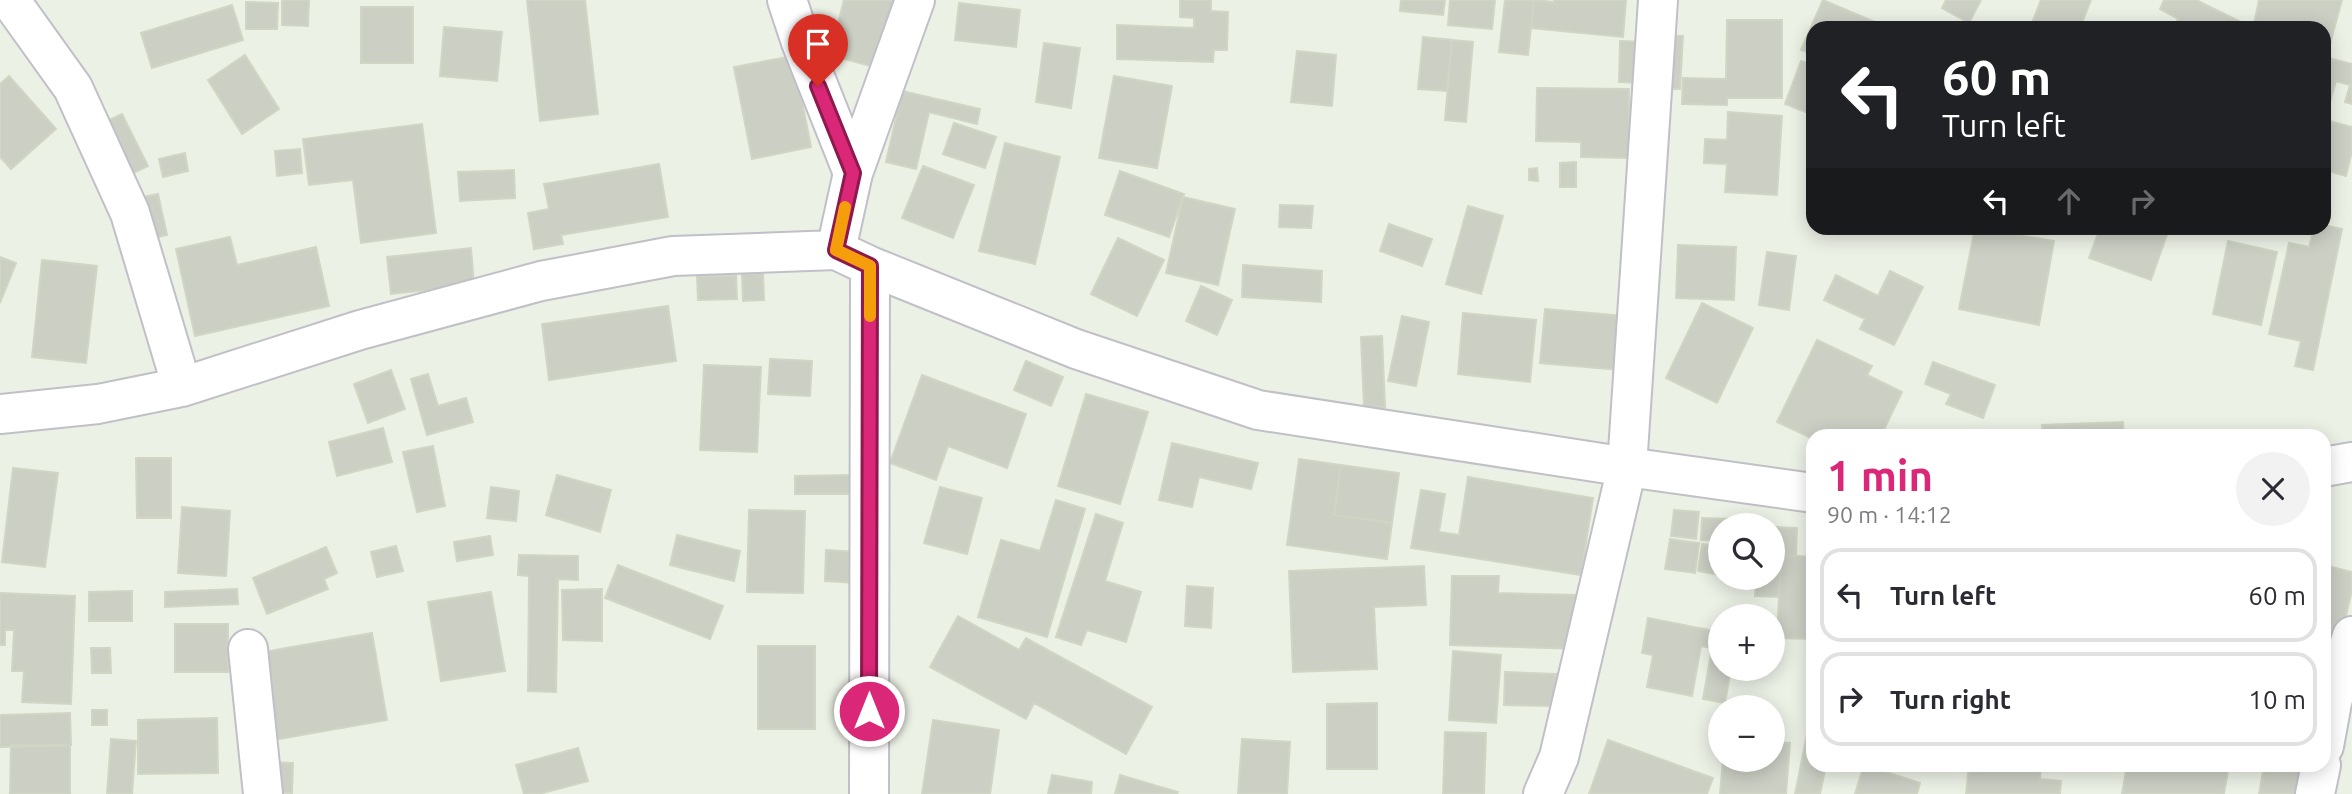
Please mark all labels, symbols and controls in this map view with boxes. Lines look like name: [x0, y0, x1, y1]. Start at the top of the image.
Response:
pin: [788, 14, 848, 86]
icon: arrive: [799, 25, 837, 63]
icon: left: [1827, 49, 1918, 140]
text: 60 m: [1942, 49, 2051, 104]
text: Turn left: [1942, 107, 2066, 143]
icon: left: [1977, 182, 2015, 220]
icon: ahead: [2050, 182, 2088, 220]
icon: right: [2123, 182, 2161, 220]
text: 1 min: [1827, 452, 1933, 499]
button: close: [2236, 452, 2310, 526]
text: 90 m · 14:12: [1827, 502, 1952, 527]
map controls: [1708, 513, 1785, 772]
button: search: [1708, 513, 1785, 590]
icon: left: [1831, 576, 1869, 614]
text: Turn left: [1890, 581, 1996, 610]
text: 60 m: [2248, 581, 2306, 610]
button: +: [1708, 604, 1785, 681]
position arrow: [832, 674, 906, 748]
icon: right: [1831, 680, 1869, 718]
text: Turn right: [1890, 685, 2011, 714]
text: 10 m: [2248, 685, 2306, 714]
button: −: [1708, 695, 1785, 772]

